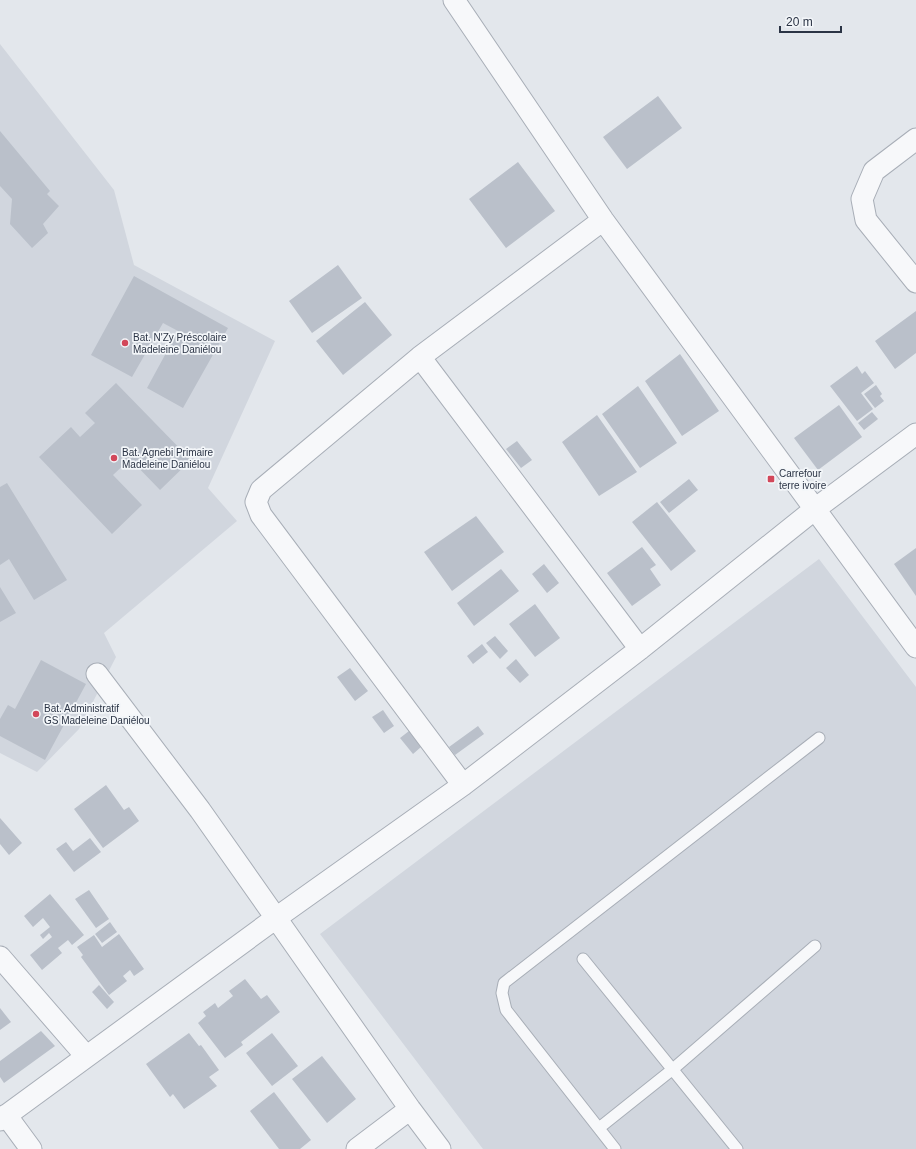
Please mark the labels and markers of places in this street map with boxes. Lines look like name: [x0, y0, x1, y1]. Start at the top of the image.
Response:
place label: Bat. N'Zy Préscolaire Madeleine Daniélou: [133, 332, 227, 355]
marker: Bat. N'Zy Préscolaire Madeleine Daniélou: [120, 338, 130, 348]
place label: Bat. Agnebi Primaire Madeleine Daniélou: [122, 447, 214, 470]
marker: Bat. Agnebi Primaire Madeleine Daniélou: [109, 453, 119, 463]
place label: Carrefour terre ivoire: [779, 468, 827, 491]
marker: Carrefour terre ivoire: [766, 474, 776, 484]
place label: Bat. Administratif GS Madeleine Daniélou: [44, 703, 150, 726]
marker: Bat. Administratif GS Madeleine Daniélou: [31, 709, 41, 719]

